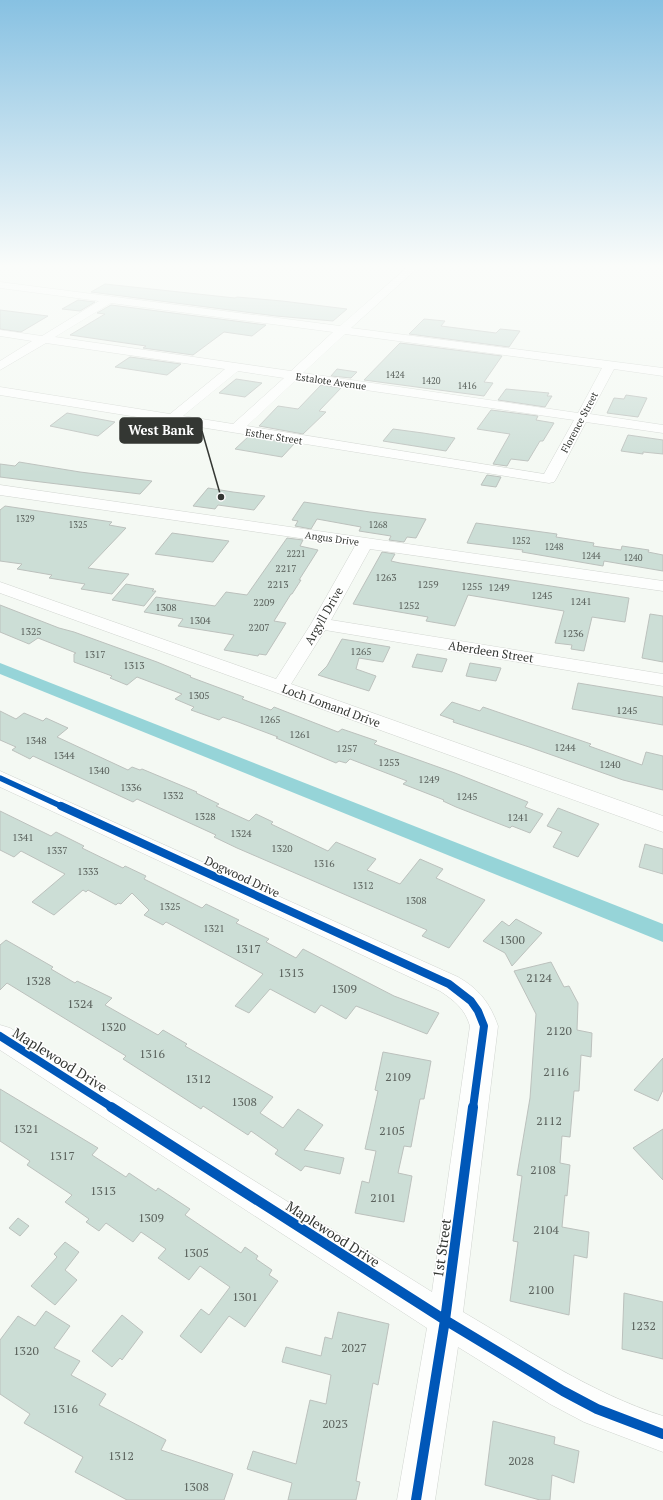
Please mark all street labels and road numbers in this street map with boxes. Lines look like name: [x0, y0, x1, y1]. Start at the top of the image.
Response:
street label: Estalote Avenue: [295, 370, 367, 393]
street label: Florence Street: [558, 389, 601, 455]
street label: Esther Street: [244, 426, 304, 447]
street label: Angus Drive: [304, 528, 360, 549]
street label: Argyll Drive: [301, 584, 346, 647]
street label: Aberdeen Street: [447, 637, 535, 666]
street label: Loch Lomand Drive: [280, 681, 382, 730]
street label: Dogwood Drive: [202, 853, 282, 901]
street label: Maplewood Drive: [9, 1023, 111, 1096]
street label: Maplewood Drive: [283, 1196, 384, 1271]
street label: 1st Street: [428, 1216, 455, 1279]

